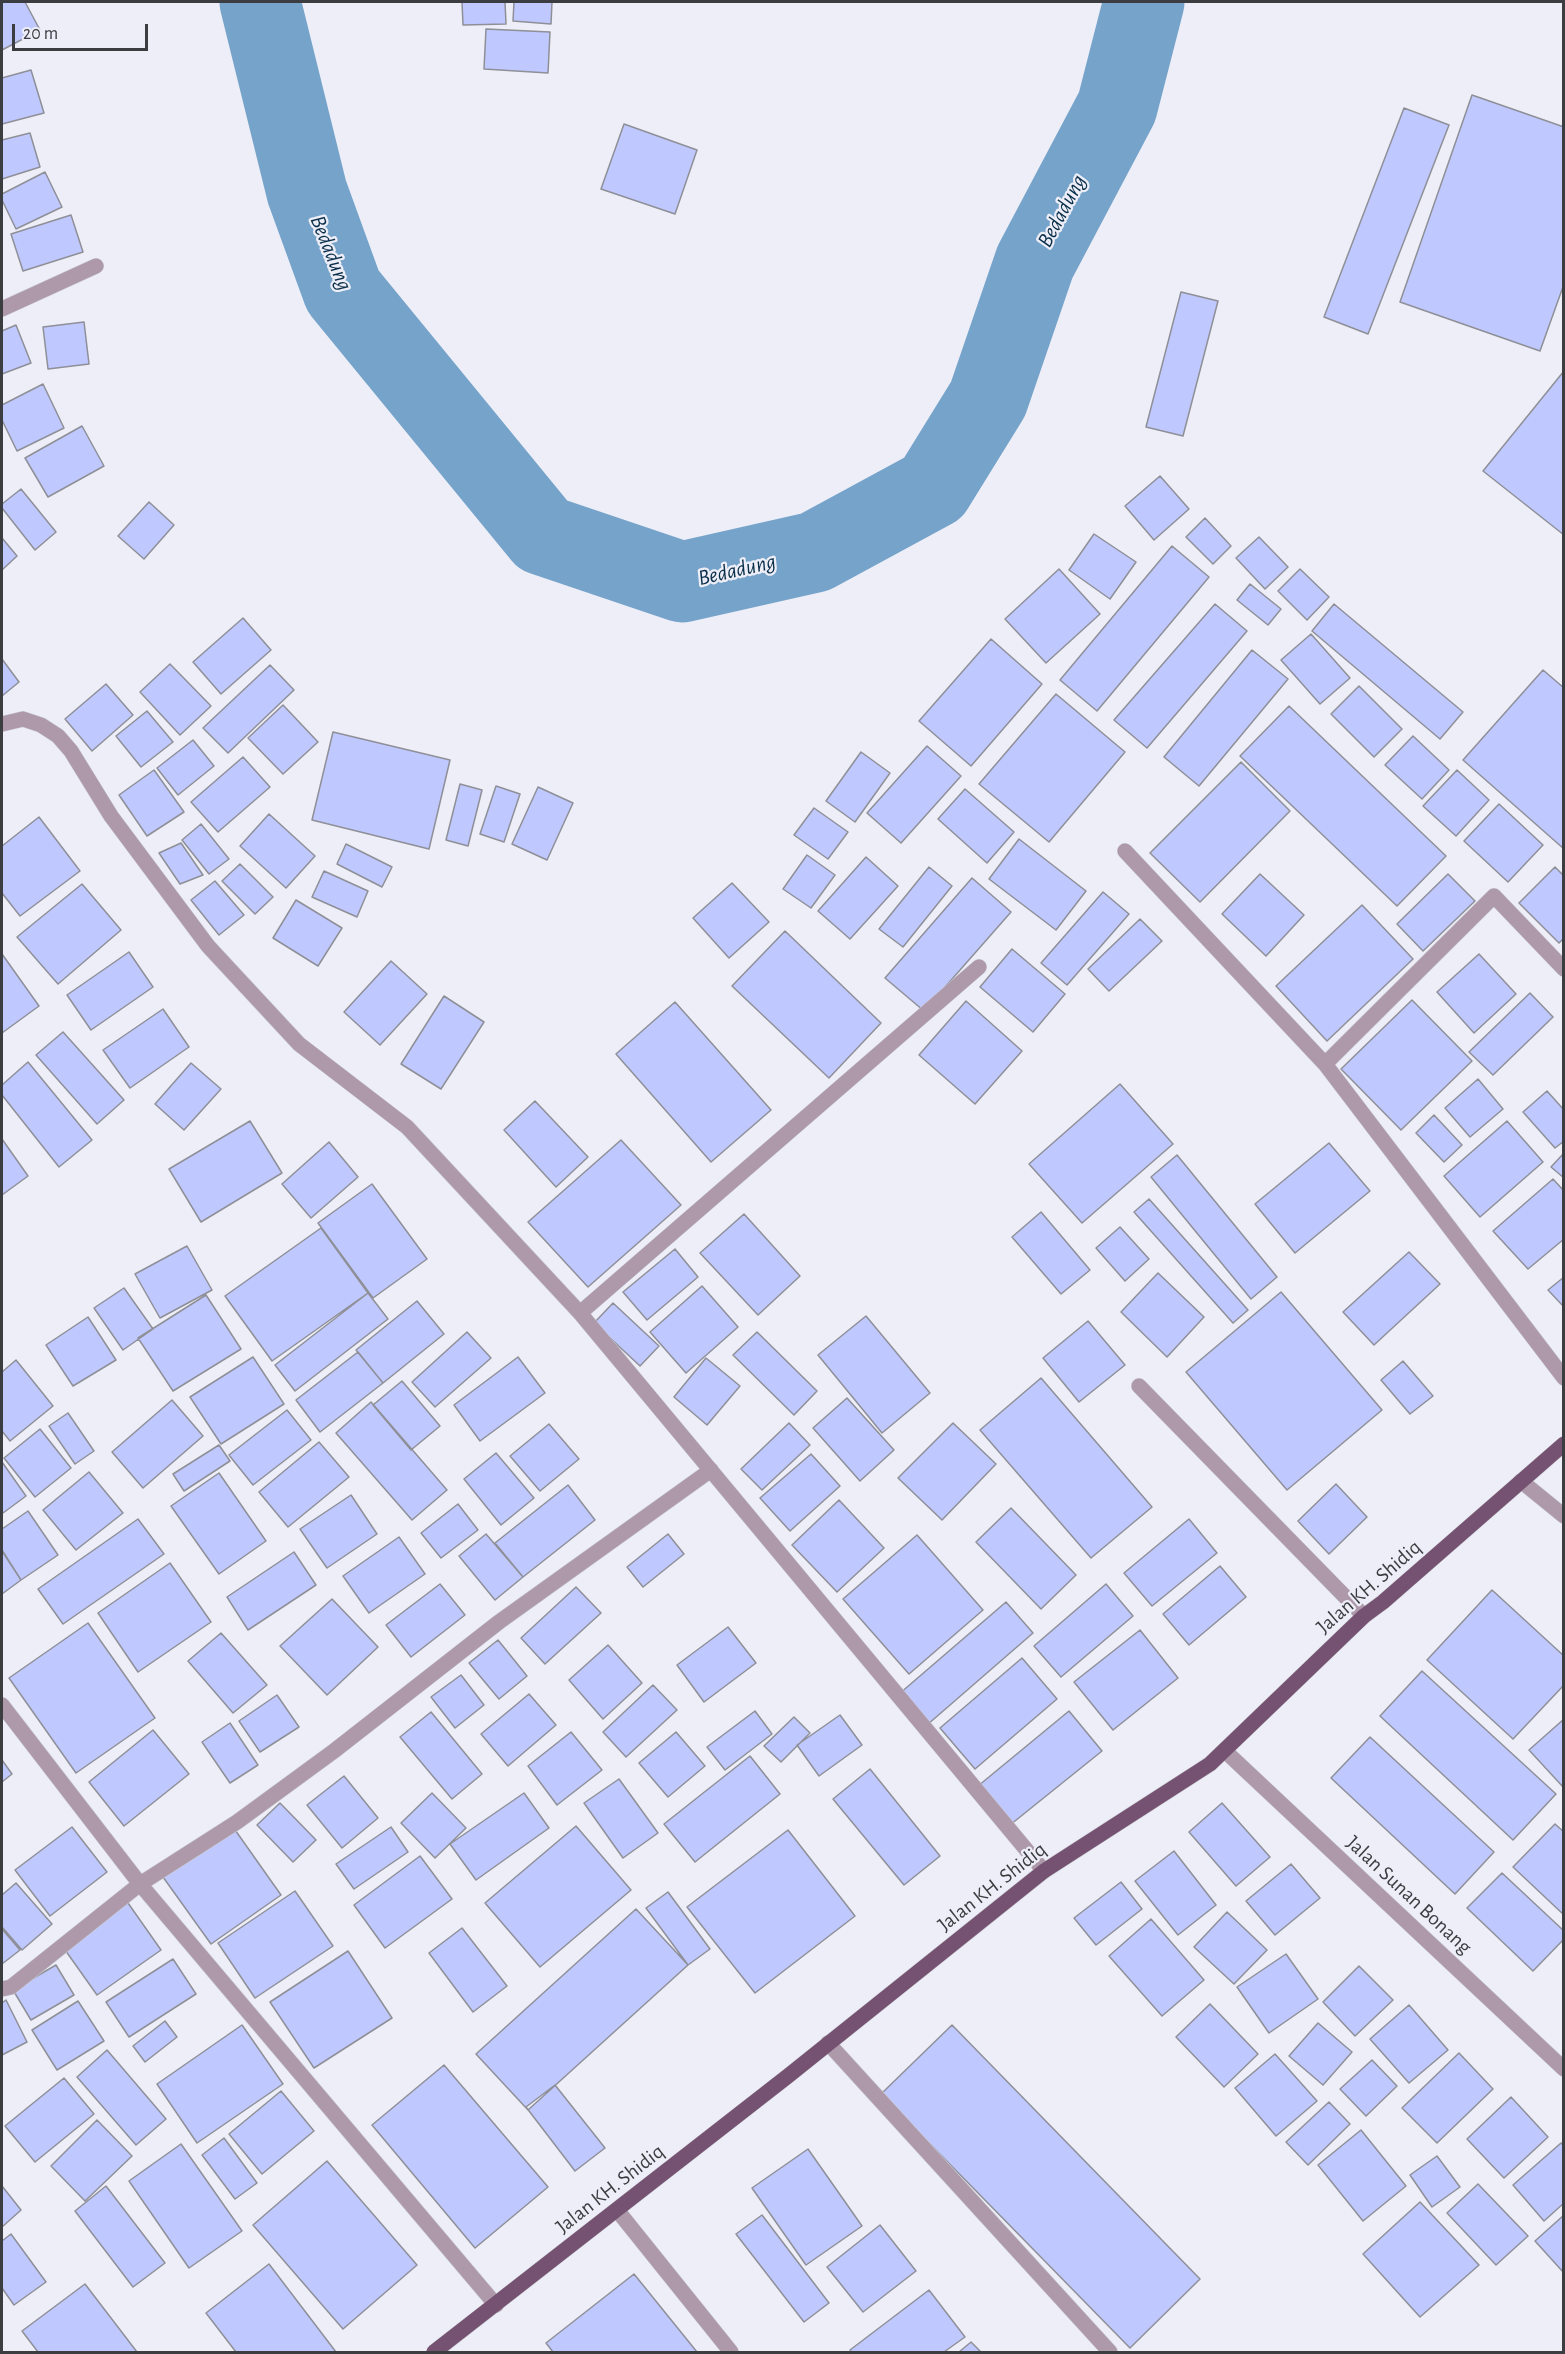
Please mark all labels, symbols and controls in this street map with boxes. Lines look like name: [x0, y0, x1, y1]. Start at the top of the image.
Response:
scale bar: [15, 12, 152, 50]
text: 20 m: [23, 25, 58, 43]
water label: Bedadung: [1032, 170, 1092, 252]
water label: Bedadung: [304, 212, 358, 294]
water label: Bedadung: [696, 548, 778, 592]
street label: Jalan KH. Shidiq: [1311, 1535, 1427, 1639]
street label: Jalan Sunan Bonang: [1341, 1830, 1477, 1960]
street label: Jalan KH. Shidiq: [933, 1837, 1051, 1937]
street label: Jalan KH. Shidiq: [551, 2139, 669, 2239]

